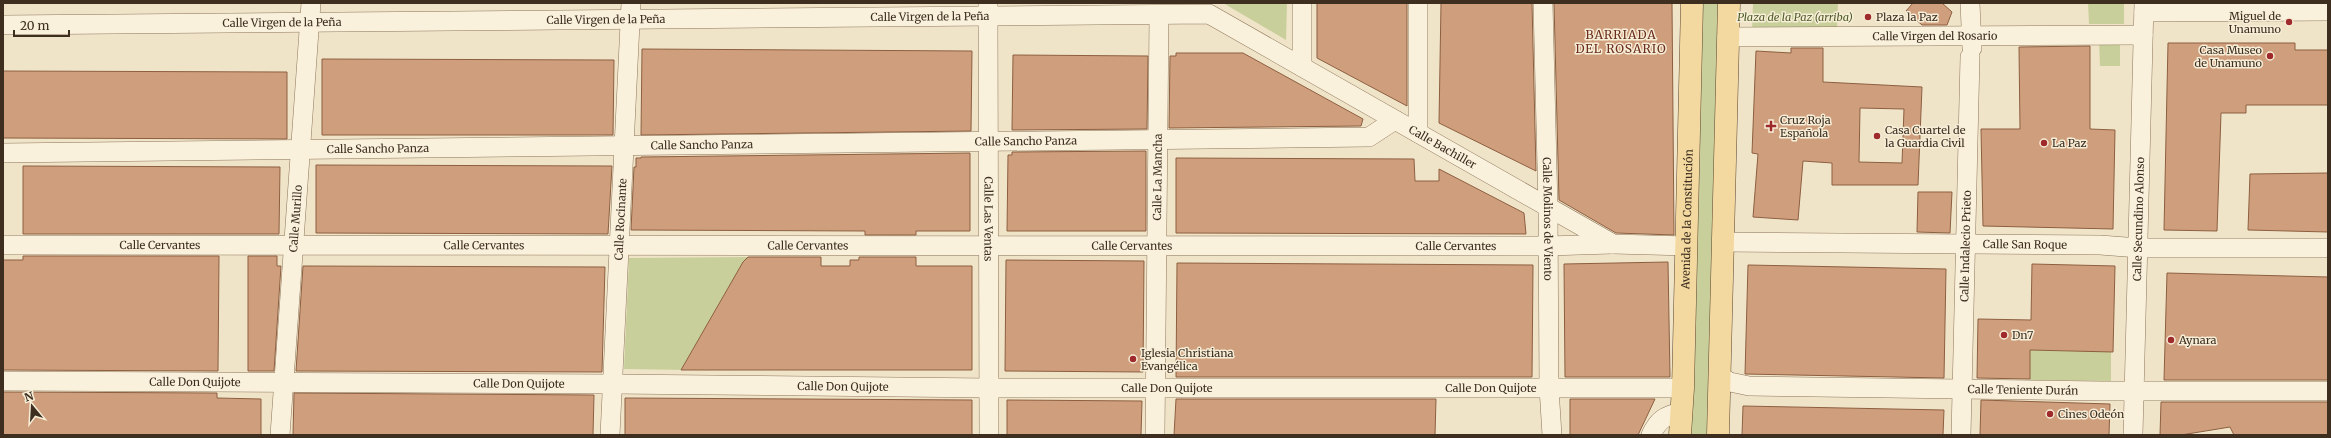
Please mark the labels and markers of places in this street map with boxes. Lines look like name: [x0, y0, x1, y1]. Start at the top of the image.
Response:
place label: Miguel de Unamuno: [2229, 9, 2282, 36]
place label: Plaza la Paz: [1876, 10, 1938, 24]
marker: Plaza la Paz: [1863, 12, 1873, 22]
marker: Miguel de Unamuno: [2284, 17, 2294, 27]
place label: Casa Museo de Unamuno: [2195, 43, 2263, 70]
marker: Casa Museo de Unamuno: [2265, 51, 2275, 61]
place label: Cruz Roja Española: [1780, 113, 1831, 140]
marker: Cruz Roja Española: [1765, 120, 1777, 132]
place label: Casa Cuartel de la Guardia Civil: [1885, 123, 1966, 150]
marker: Casa Cuartel de la Guardia Civil: [1872, 131, 1882, 141]
place label: La Paz: [2052, 136, 2086, 150]
marker: La Paz: [2039, 138, 2049, 148]
place label: Dn7: [2012, 328, 2033, 342]
marker: Dn7: [1999, 330, 2009, 340]
place label: Aynara: [2178, 333, 2216, 347]
marker: Aynara: [2166, 335, 2176, 345]
place label: Iglesia Christiana Evangélica: [1141, 346, 1233, 373]
marker: Iglesia Christiana Evangélica: [1128, 354, 1138, 364]
place label: Cines Odeón: [2058, 407, 2125, 421]
marker: Cines Odeón: [2045, 409, 2055, 419]

